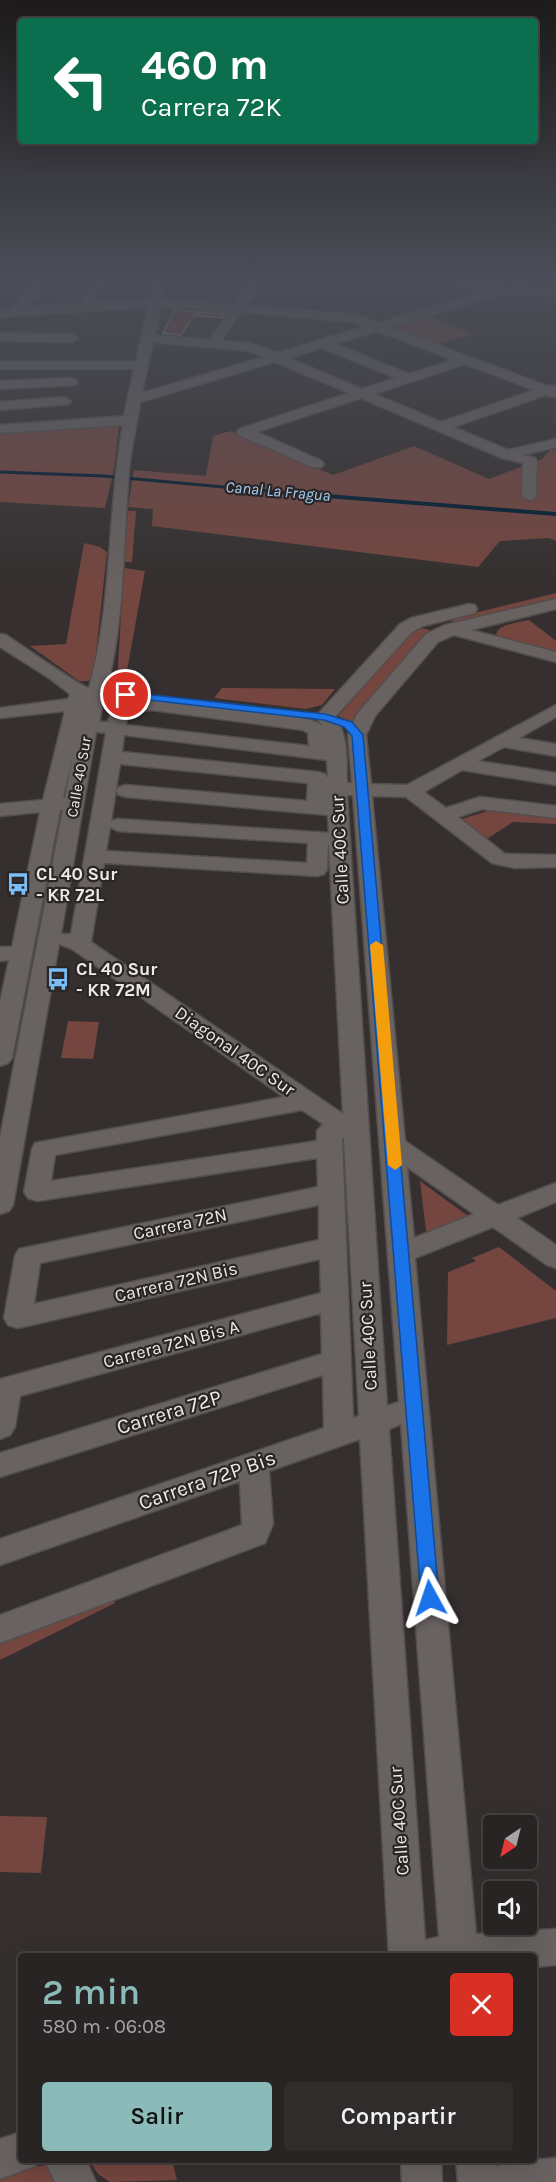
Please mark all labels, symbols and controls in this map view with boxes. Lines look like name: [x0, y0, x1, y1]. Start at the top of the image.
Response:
text: 460 m: [141, 40, 269, 90]
icon: left: [42, 42, 120, 120]
text: Carrera 72K: [141, 91, 282, 123]
water label: Canal La Fragua: [225, 477, 331, 505]
pin: [100, 669, 151, 720]
icon: arrive: [109, 678, 142, 711]
street label: Calle 40 Sur: [63, 735, 95, 819]
street label: Calle 40C Sur: [326, 795, 354, 905]
place label: CL 40 Sur - KR 72L: [36, 863, 117, 906]
bus stop icon: CL 40 Sur - KR 72L: [5, 871, 31, 897]
place label: CL 40 Sur - KR 72M: [76, 958, 157, 1001]
bus stop icon: CL 40 Sur - KR 72M: [45, 966, 71, 992]
street label: Diagonal 40C Sur: [171, 1001, 300, 1101]
street label: Carrera 72N: [131, 1203, 229, 1245]
street label: Carrera 72N Bis: [112, 1257, 240, 1307]
street label: Calle 40C Sur: [354, 1281, 382, 1391]
street label: Carrera 72N Bis A: [101, 1315, 241, 1373]
street label: Carrera 72P: [114, 1385, 224, 1439]
street label: Carrera 72P Bis: [135, 1445, 279, 1515]
position arrow: [398, 1566, 462, 1630]
street label: Calle 40C Sur: [384, 1765, 414, 1876]
north arrow: [483, 1815, 537, 1869]
map controls: [483, 1815, 537, 1935]
button: sound: [483, 1881, 537, 1935]
text: 2 min: [42, 1971, 140, 2013]
button: close: [450, 1973, 513, 2036]
text: 580 m · 06:08: [42, 2015, 166, 2038]
button: Salir: [42, 2082, 272, 2151]
button: Compartir: [284, 2082, 513, 2151]

